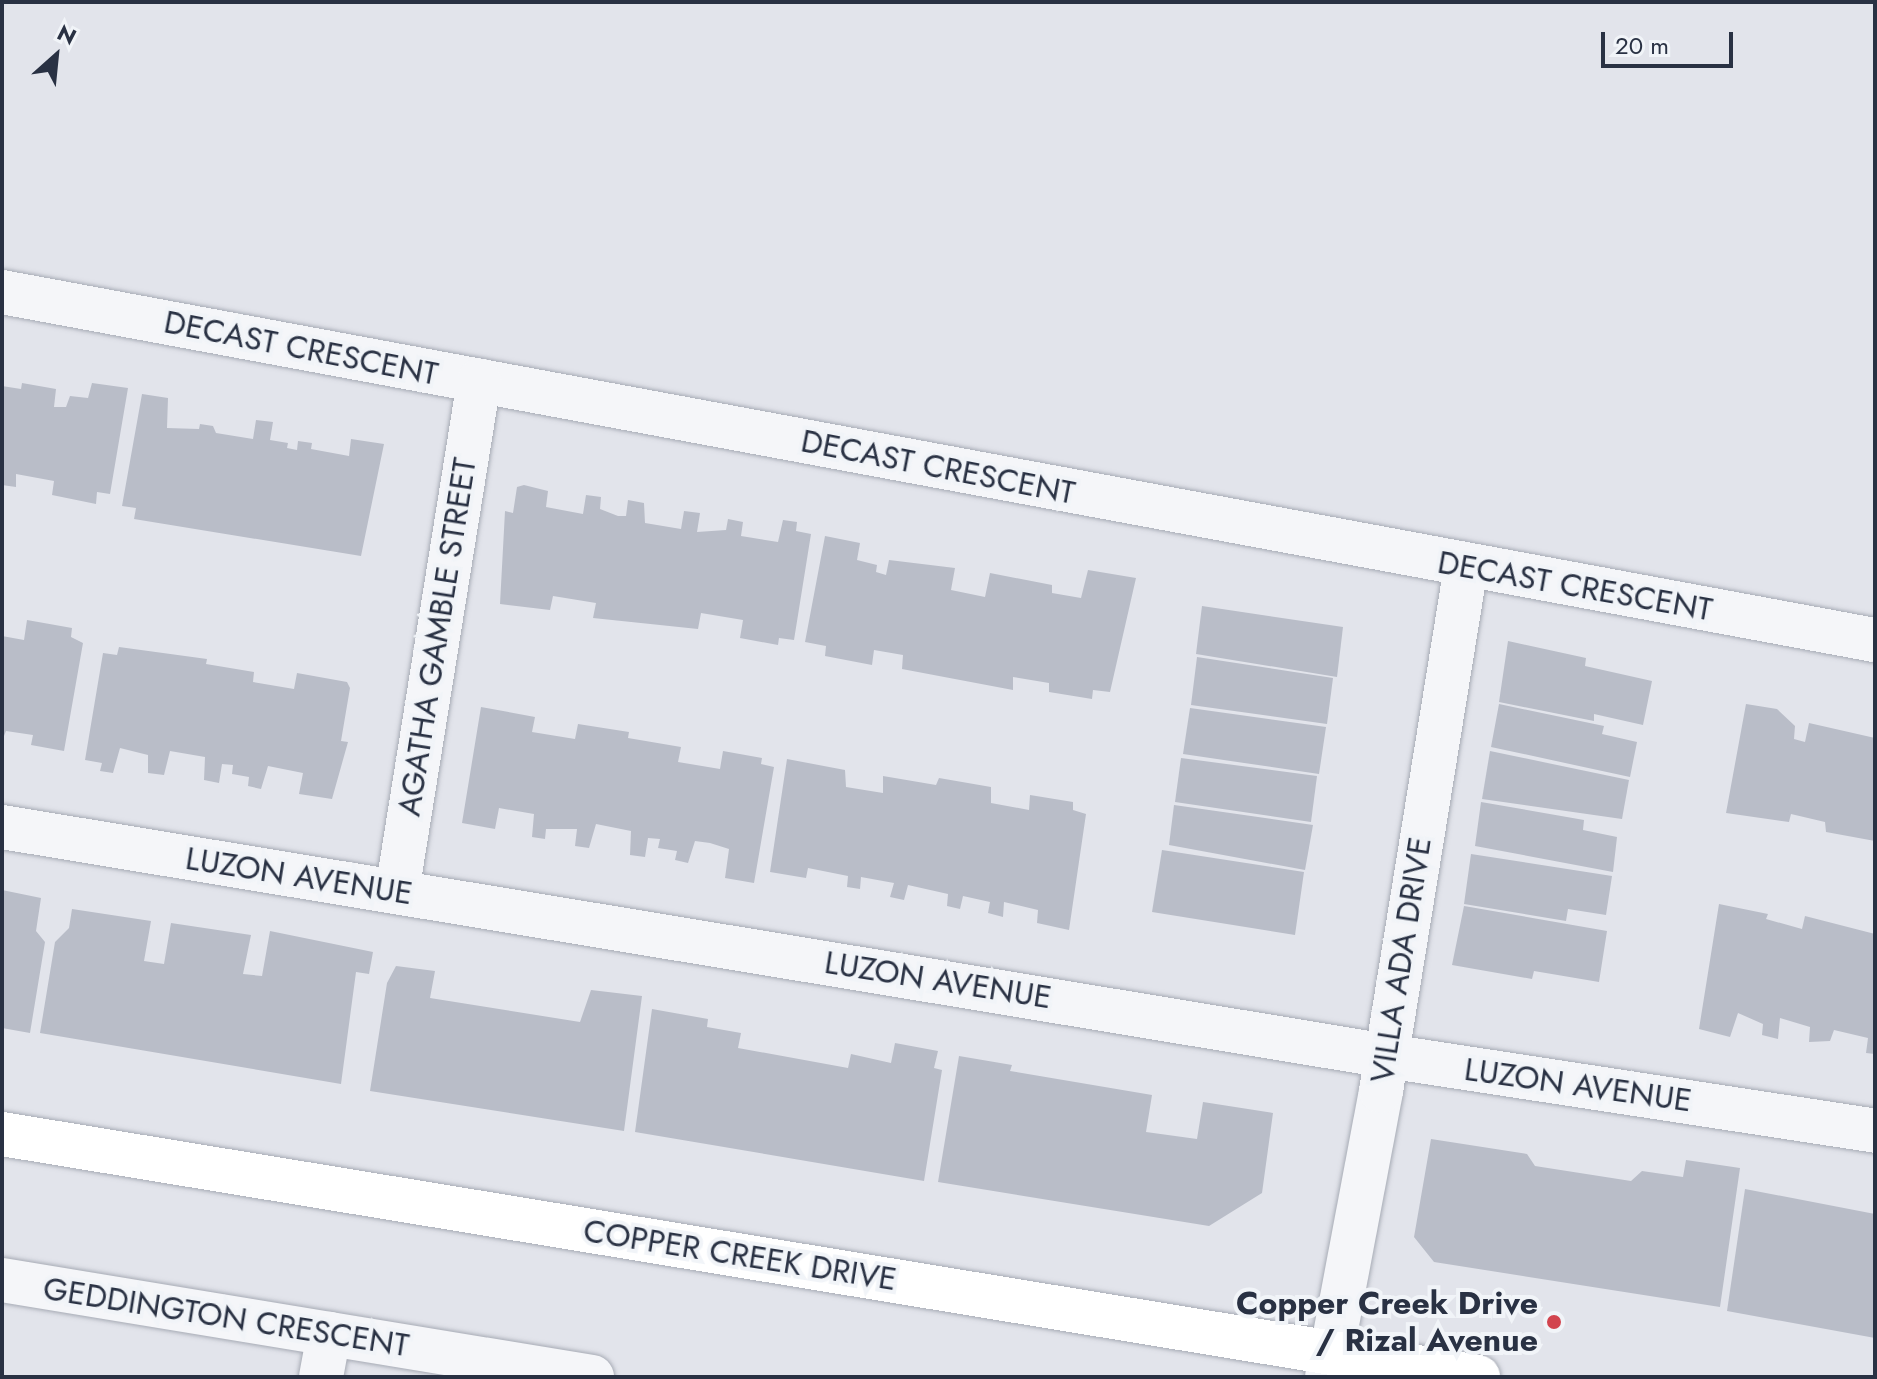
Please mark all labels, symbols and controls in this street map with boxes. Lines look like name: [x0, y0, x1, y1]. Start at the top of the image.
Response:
north arrow: [16, 16, 96, 96]
text: N: [52, 16, 82, 53]
scale bar: [1605, 16, 1737, 66]
text: 20 m: [1615, 28, 1669, 63]
street label: DECAST CRESCENT: [161, 303, 441, 393]
street label: DECAST CRESCENT: [798, 422, 1078, 512]
street label: AGATHA GAMBLE STREET: [390, 455, 484, 819]
street label: DECAST CRESCENT: [1435, 543, 1715, 629]
street label: VILLA ADA DRIVE: [1363, 834, 1439, 1086]
street label: LUZON AVENUE: [183, 839, 415, 913]
street label: LUZON AVENUE: [822, 943, 1054, 1017]
street label: LUZON AVENUE: [1462, 1050, 1694, 1120]
street label: COPPER CREEK DRIVE: [581, 1211, 899, 1299]
street label: GEDDINGTON CRESCENT: [41, 1269, 411, 1365]
place label: Copper Creek Drive / Rizal Avenue: [1236, 1285, 1538, 1360]
marker: Copper Creek Drive / Rizal Avenue: [1545, 1313, 1563, 1331]

